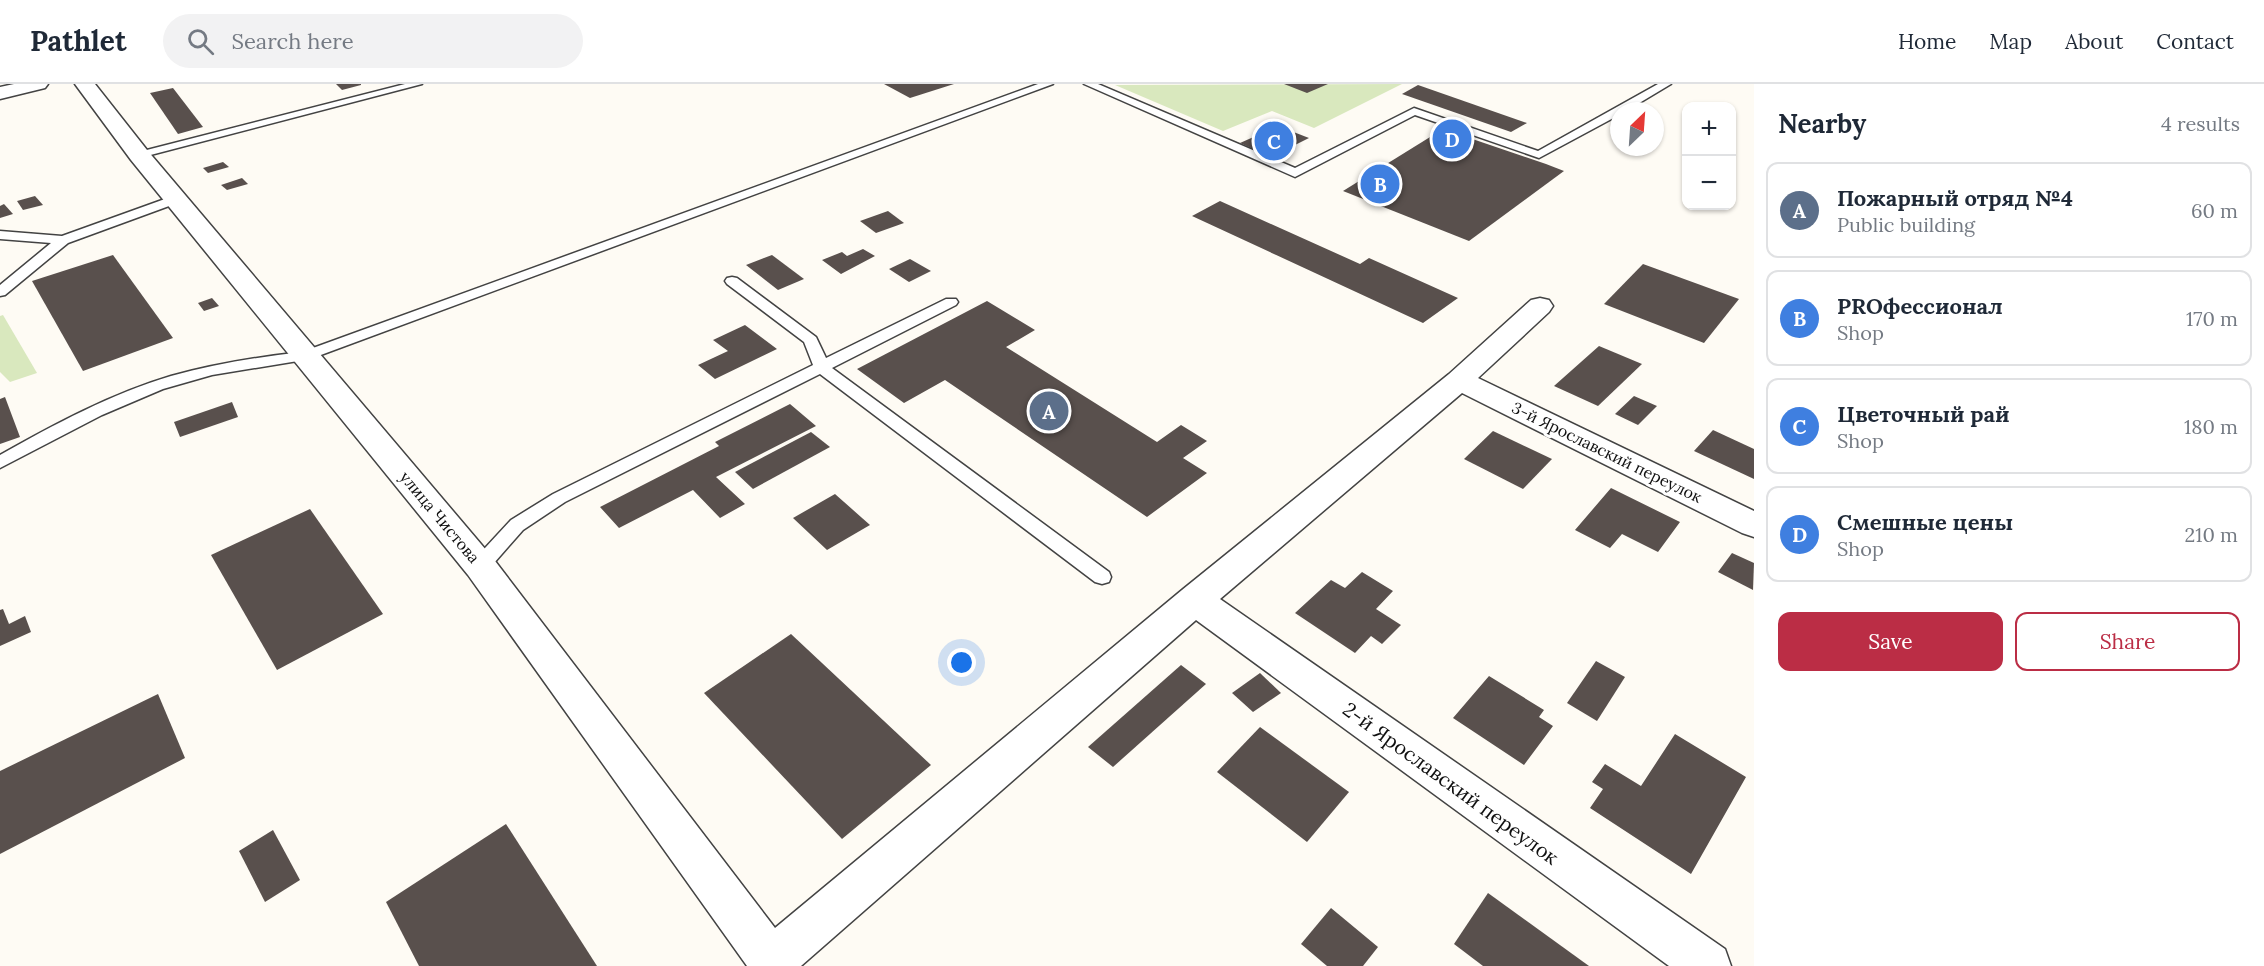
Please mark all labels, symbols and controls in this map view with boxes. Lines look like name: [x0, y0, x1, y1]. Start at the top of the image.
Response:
search box: [163, 14, 583, 68]
text: Pathlet: [30, 23, 127, 59]
icon: search: [184, 25, 217, 58]
text: Search here: [232, 27, 354, 55]
text: Home: [1898, 28, 1956, 55]
text: Map: [1989, 28, 2032, 55]
text: About: [2065, 28, 2123, 55]
text: Contact: [2156, 28, 2234, 55]
north arrow: [1610, 102, 1664, 156]
map controls: [1682, 102, 1736, 210]
button: +: [1682, 102, 1736, 156]
text: Nearby: [1778, 107, 1866, 140]
text: 4 results: [2161, 111, 2240, 136]
pin: D: [1432, 116, 1472, 162]
pin: C: [1254, 118, 1294, 164]
button: −: [1682, 156, 1736, 210]
pin: B: [1360, 162, 1400, 206]
text: Пожарный отряд №4: [1837, 184, 2073, 212]
text: A: [1793, 198, 1806, 223]
text: 60 m: [2191, 198, 2238, 223]
text: Public building: [1837, 212, 1975, 237]
text: PROфессионал: [1837, 292, 2003, 320]
text: B: [1793, 306, 1806, 331]
text: 170 m: [2186, 306, 2238, 331]
text: Shop: [1837, 320, 1884, 345]
pin: A: [1030, 388, 1068, 434]
street label: 3-й Ярославский переулок: [1509, 397, 1706, 507]
text: Цветочный рай: [1837, 400, 2010, 428]
text: C: [1793, 414, 1806, 439]
text: 180 m: [2184, 414, 2238, 439]
text: Shop: [1837, 428, 1884, 453]
street label: улица Чистова: [396, 467, 484, 567]
text: Смешные цены: [1837, 508, 2013, 536]
text: D: [1792, 522, 1807, 547]
text: 210 m: [2184, 522, 2238, 547]
text: Shop: [1837, 536, 1884, 561]
button: Save: [1778, 612, 2003, 671]
button: Share: [2015, 612, 2240, 671]
your location: [947, 648, 976, 677]
street label: 2-й Ярославский переулок: [1338, 696, 1564, 870]

